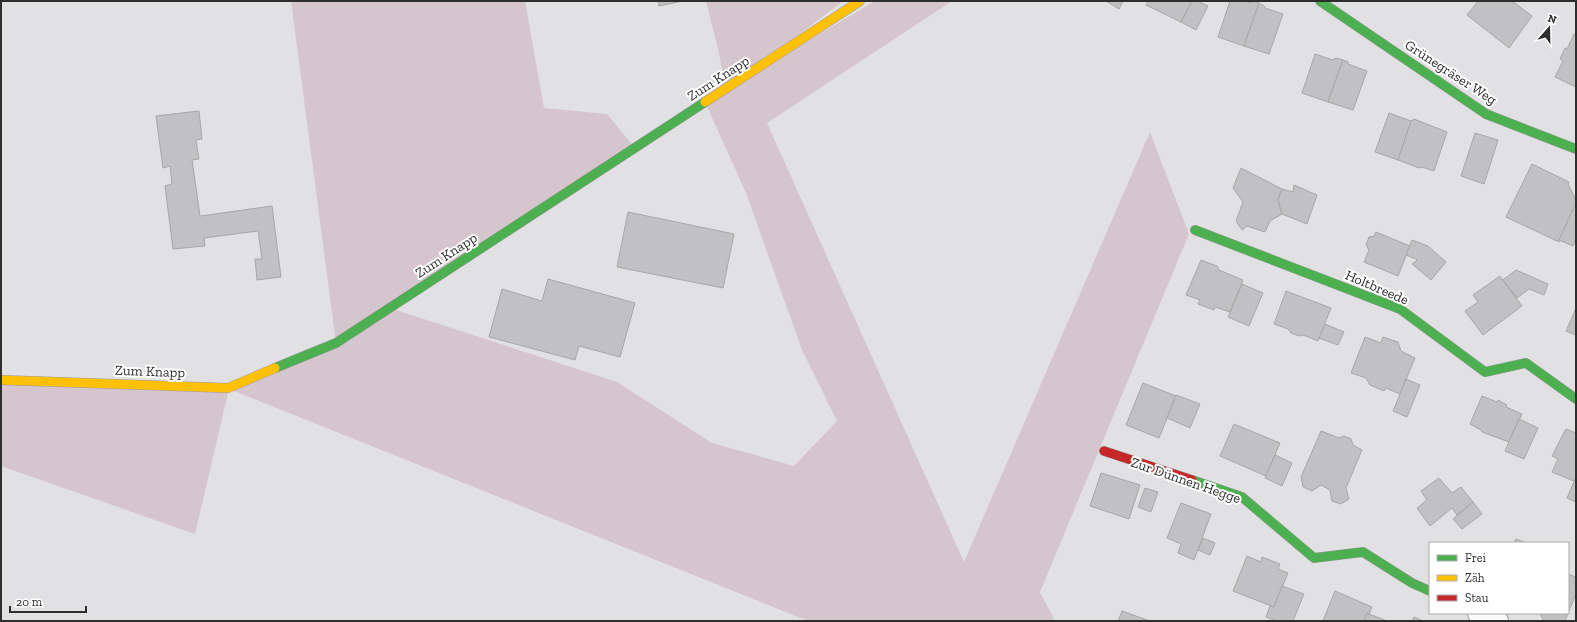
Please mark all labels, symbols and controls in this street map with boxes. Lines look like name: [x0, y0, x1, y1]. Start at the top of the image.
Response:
north arrow: [1529, 8, 1569, 48]
text: N: [1546, 12, 1559, 27]
street label: Grünegräser Weg: [1402, 36, 1500, 109]
street label: Zum Knapp: [684, 52, 753, 105]
street label: Zum Knapp: [412, 229, 481, 282]
street label: Holtbreede: [1343, 267, 1411, 309]
street label: Zum Knapp: [115, 362, 186, 381]
street label: Zur Dünnen Hegge: [1129, 454, 1243, 507]
legend: [1429, 542, 1569, 614]
text: Frei: [1465, 551, 1486, 565]
text: Zäh: [1465, 571, 1485, 585]
scale bar: [10, 588, 86, 614]
text: Stau: [1465, 591, 1489, 605]
text: 20 m: [16, 595, 43, 609]

